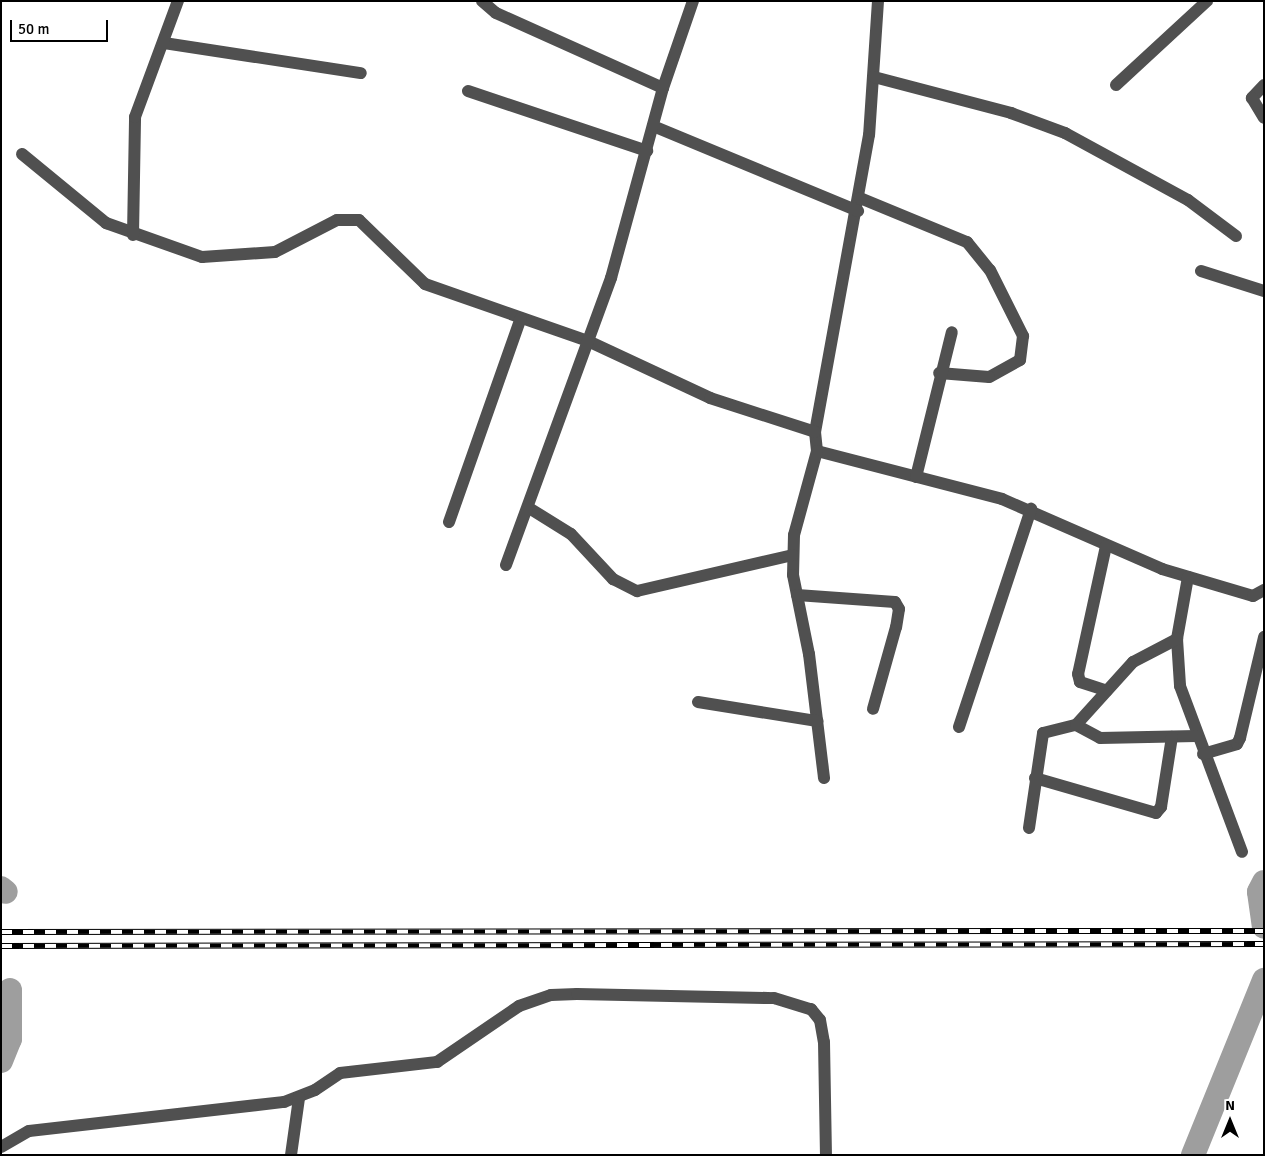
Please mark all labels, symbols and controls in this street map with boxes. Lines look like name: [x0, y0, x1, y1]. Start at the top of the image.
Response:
scale bar: [12, 10, 110, 42]
text: 50 m: [18, 20, 49, 38]
north arrow: [1205, 1096, 1255, 1146]
text: N: [1225, 1097, 1235, 1114]

